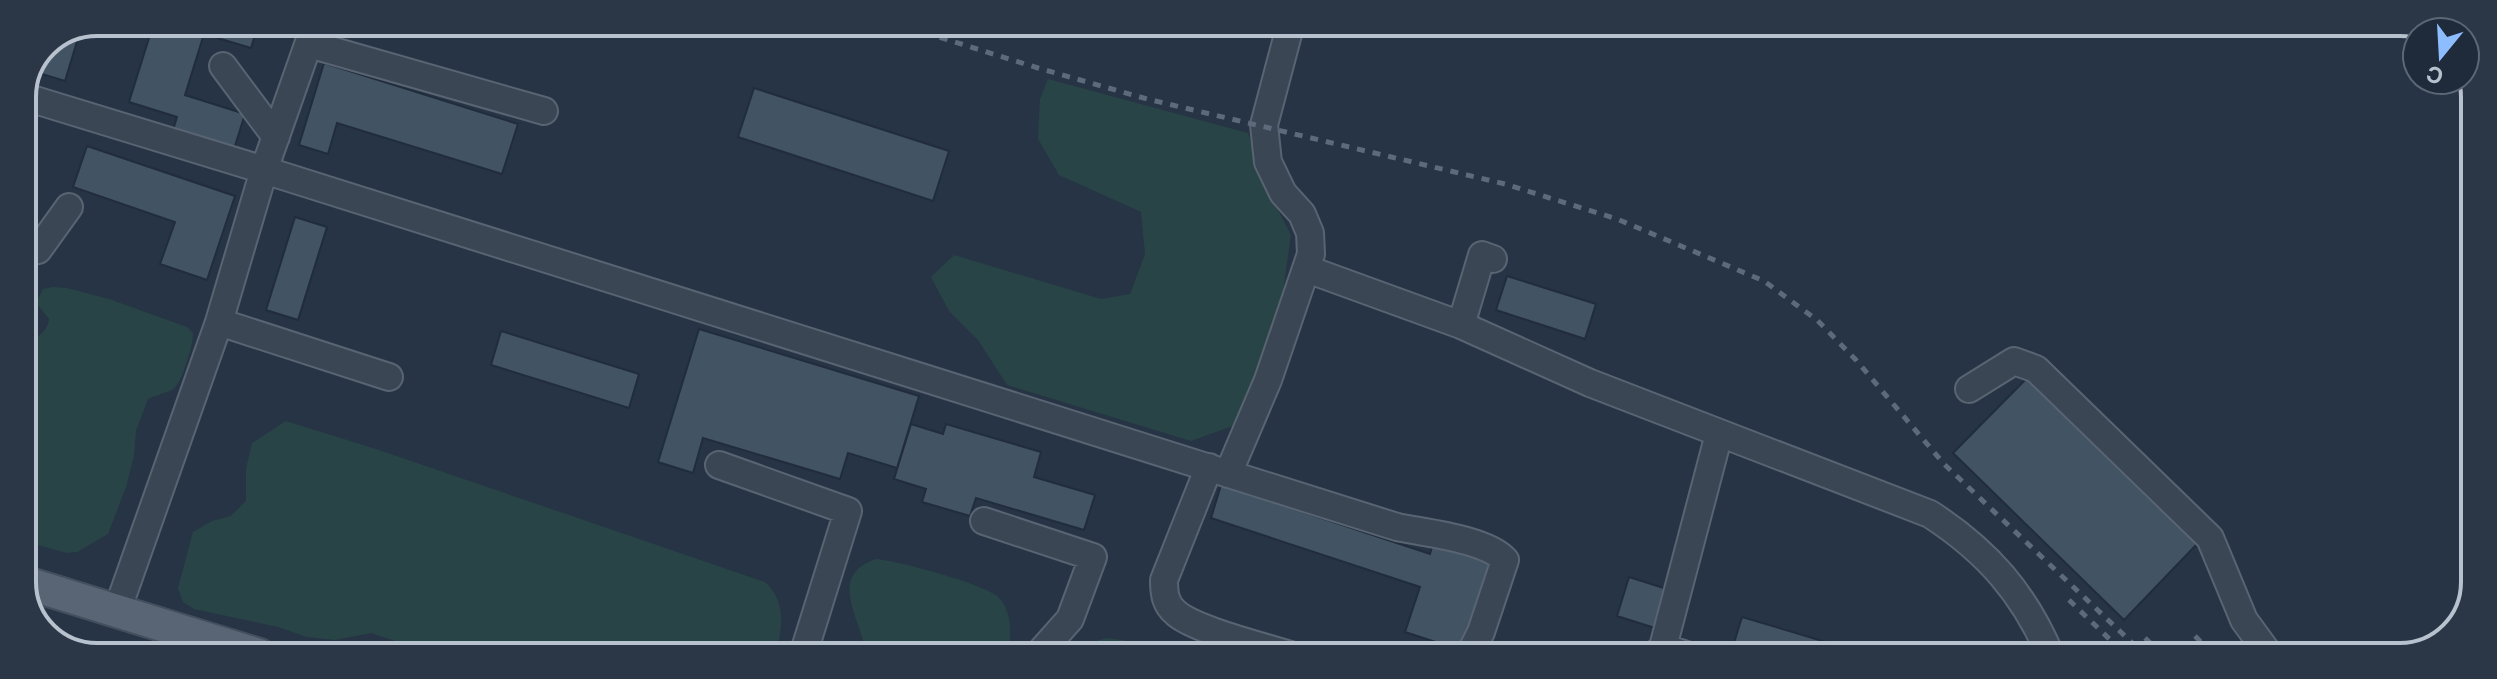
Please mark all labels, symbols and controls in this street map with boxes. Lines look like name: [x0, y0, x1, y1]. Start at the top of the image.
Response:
north arrow: [2401, 16, 2481, 96]
text: С: [2423, 60, 2447, 90]

